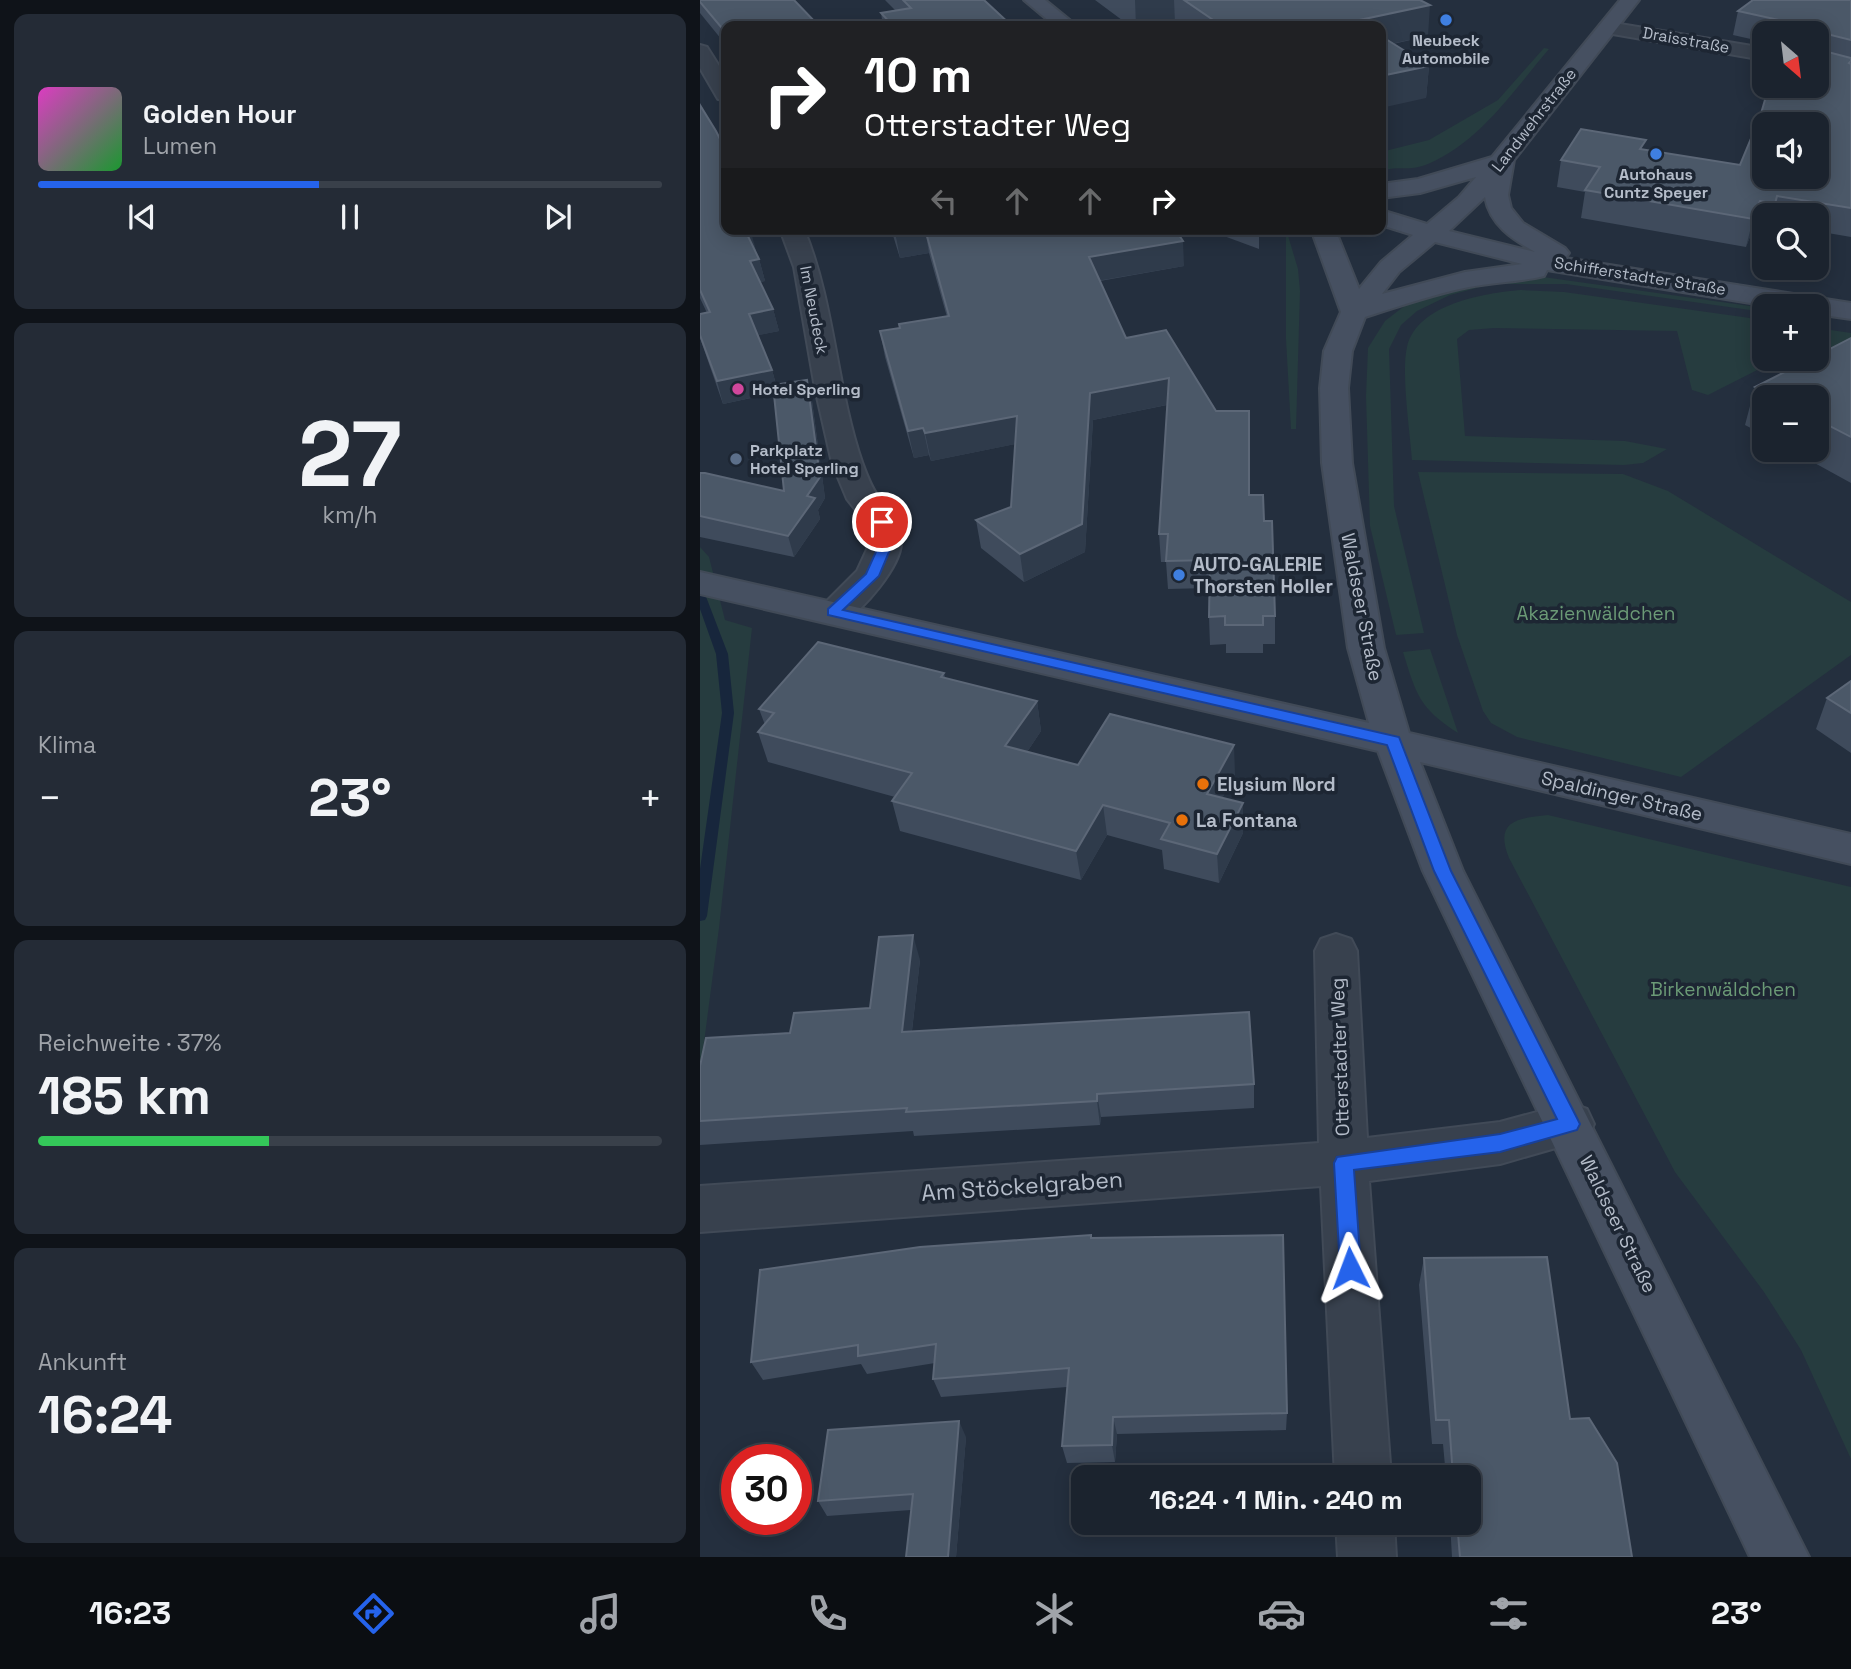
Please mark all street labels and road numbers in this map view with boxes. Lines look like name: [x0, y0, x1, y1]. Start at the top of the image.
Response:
street label: Draisstraße: [1641, 22, 1731, 58]
street label: Landwehrstraße: [1487, 64, 1581, 176]
street label: Schifferstadter Straße: [1553, 252, 1727, 300]
street label: Im Neudeck: [795, 264, 833, 356]
street label: Waldseer Straße: [1335, 531, 1389, 683]
street label: Spaldinger Straße: [1539, 765, 1705, 827]
street label: Otterstadter Weg: [1325, 977, 1355, 1137]
street label: Waldseer Straße: [1574, 1151, 1662, 1297]
street label: Am Stöckelgraben: [920, 1164, 1124, 1208]

